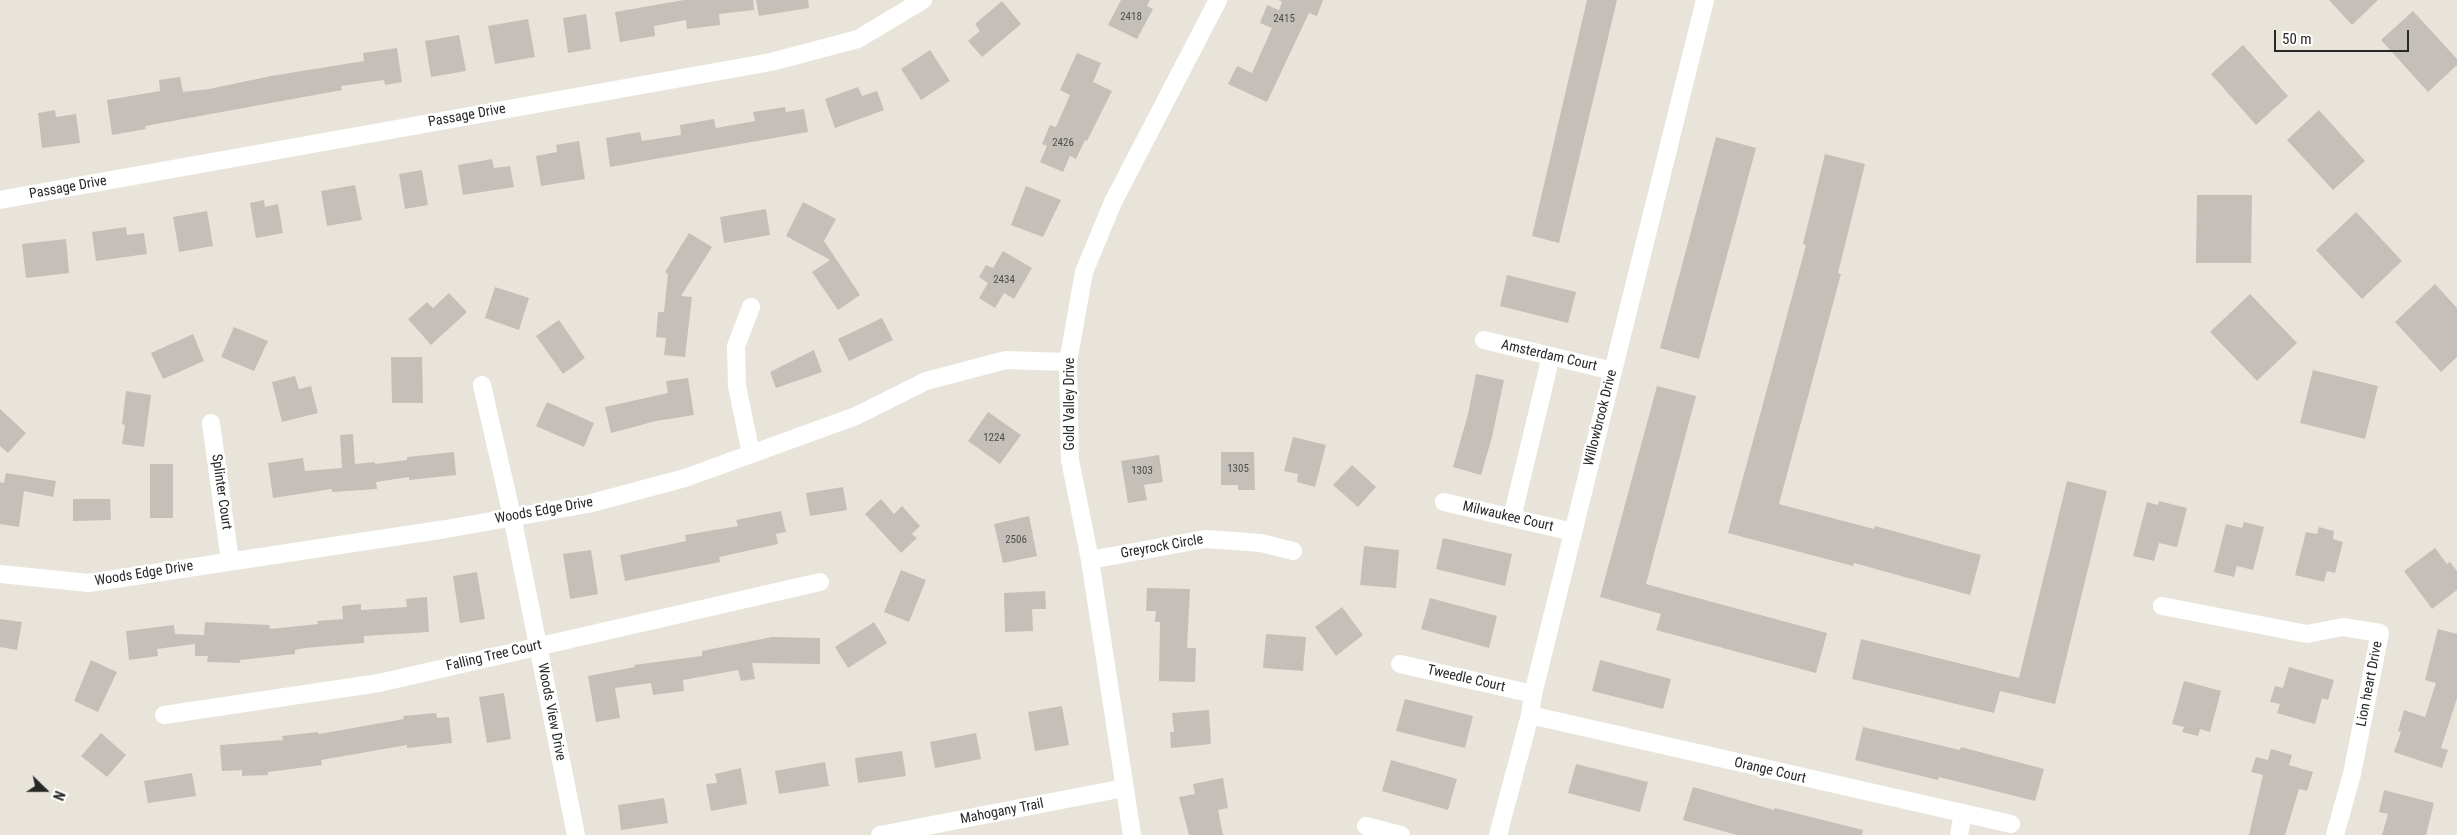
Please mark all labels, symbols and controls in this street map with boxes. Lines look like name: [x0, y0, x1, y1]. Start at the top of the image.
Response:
house number: 2418: [1120, 10, 1142, 24]
house number: 2415: [1273, 12, 1295, 26]
scale bar: [2277, 20, 2412, 52]
text: 50 m: [2282, 30, 2312, 48]
street label: Passage Drive: [427, 101, 507, 131]
house number: 2426: [1052, 136, 1074, 150]
street label: Passage Drive: [28, 173, 108, 203]
house number: 2434: [993, 273, 1015, 287]
street label: Amsterdam Court: [1499, 337, 1599, 375]
street label: Gold Valley Drive: [1062, 358, 1078, 450]
street label: Willowbrook Drive: [1581, 368, 1621, 468]
house number: 1224: [983, 431, 1005, 445]
street label: Splinter Court: [207, 453, 235, 531]
house number: 1305: [1227, 462, 1249, 476]
house number: 1303: [1131, 464, 1153, 478]
street label: Woods Edge Drive: [494, 494, 594, 528]
street label: Milwaukee Court: [1461, 498, 1555, 536]
street label: Greyrock Circle: [1119, 531, 1205, 563]
house number: 2506: [1005, 533, 1027, 547]
street label: Woods Edge Drive: [94, 558, 194, 590]
street label: Falling Tree Court: [445, 637, 543, 675]
street label: Lion heart Drive: [2353, 640, 2387, 728]
street label: Woods View Drive: [533, 662, 569, 762]
street label: Tweedle Court: [1425, 662, 1507, 696]
street label: Orange Court: [1733, 755, 1807, 787]
north arrow: [20, 765, 70, 815]
text: N: [50, 789, 68, 803]
street label: Mahogany Trail: [959, 796, 1045, 828]

